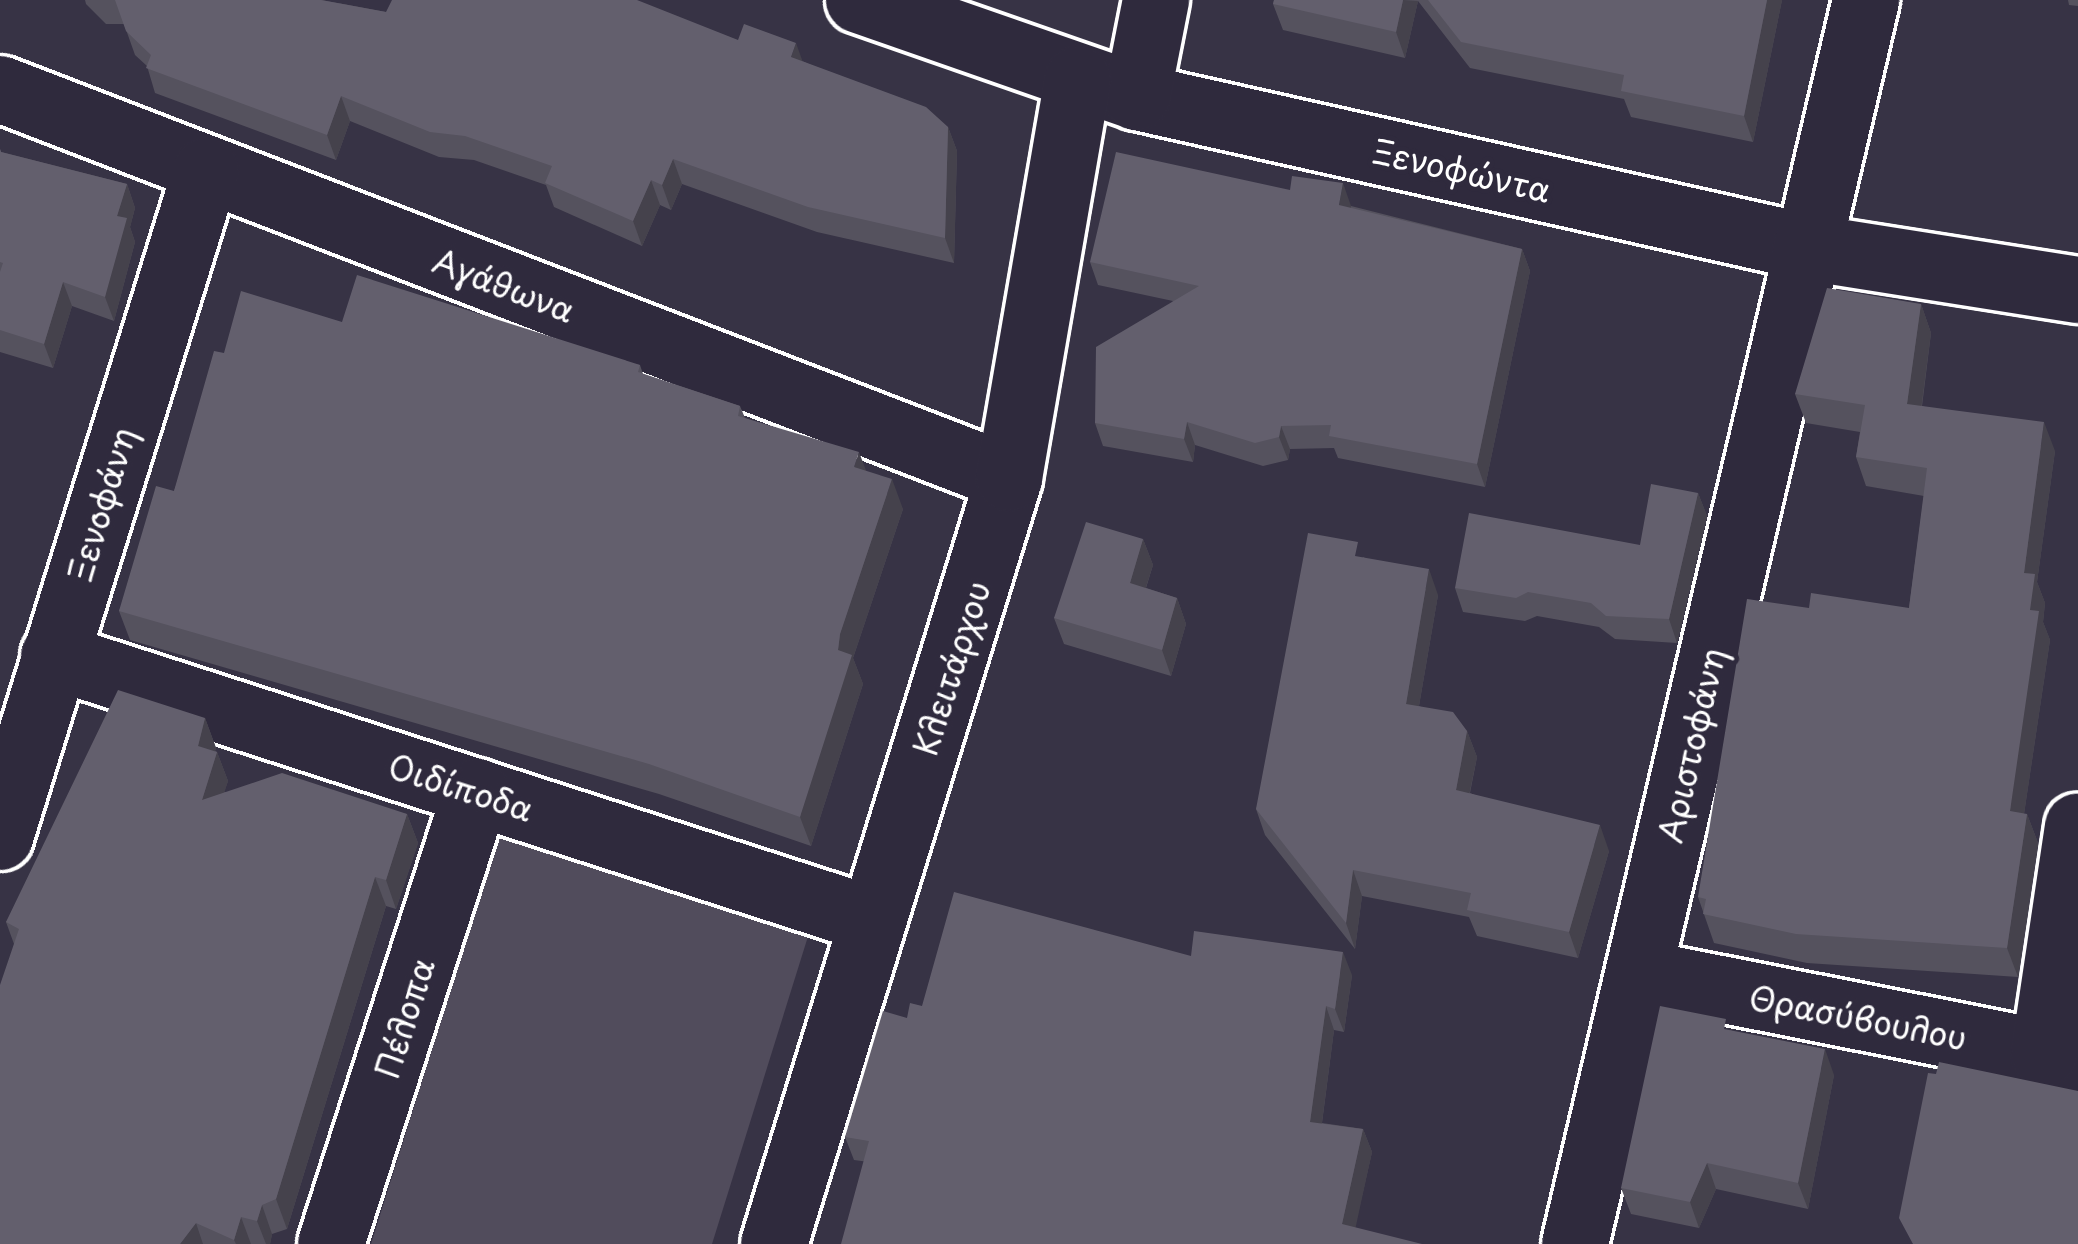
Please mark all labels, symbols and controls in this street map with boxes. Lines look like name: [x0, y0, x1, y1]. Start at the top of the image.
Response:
street label: Ξενοφώντα: [1369, 130, 1555, 210]
street label: Αγάθωνα: [428, 240, 580, 330]
street label: Ξενοφάνη: [59, 422, 143, 586]
street label: Κλειτάρχου: [904, 576, 998, 760]
street label: Αριστοφάνη: [1649, 644, 1733, 846]
street label: Οιδίποδα: [384, 745, 538, 829]
street label: Πέλοπα: [366, 953, 442, 1083]
street label: Θρασύβουλου: [1746, 976, 1970, 1058]

